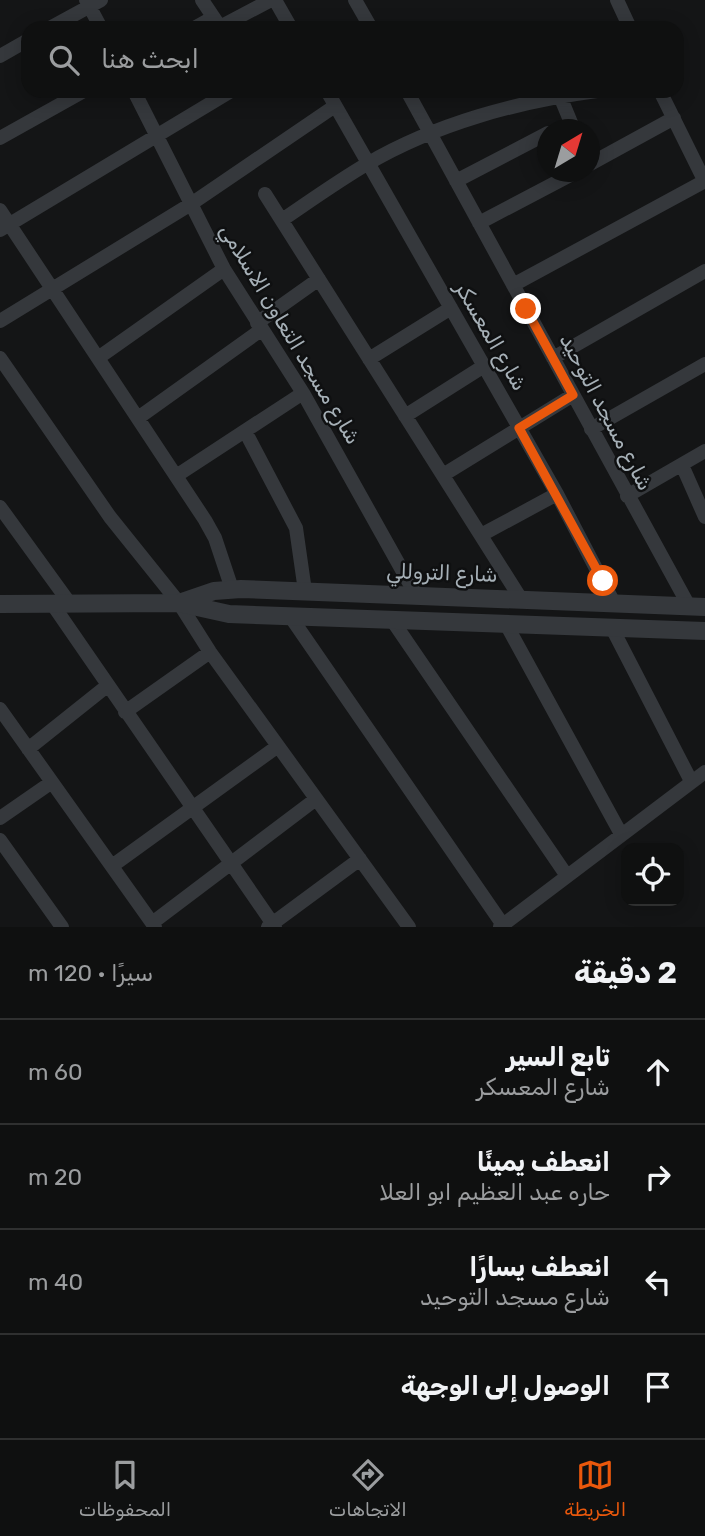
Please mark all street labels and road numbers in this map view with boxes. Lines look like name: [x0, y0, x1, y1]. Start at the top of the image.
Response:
street label: شارع مسجد التعاون الاسلامي: [211, 219, 366, 451]
street label: شارع المعسكر: [447, 275, 533, 396]
street label: شارع مسجد التوحيد: [553, 329, 658, 495]
street label: شارع التروللي: [386, 558, 498, 591]

